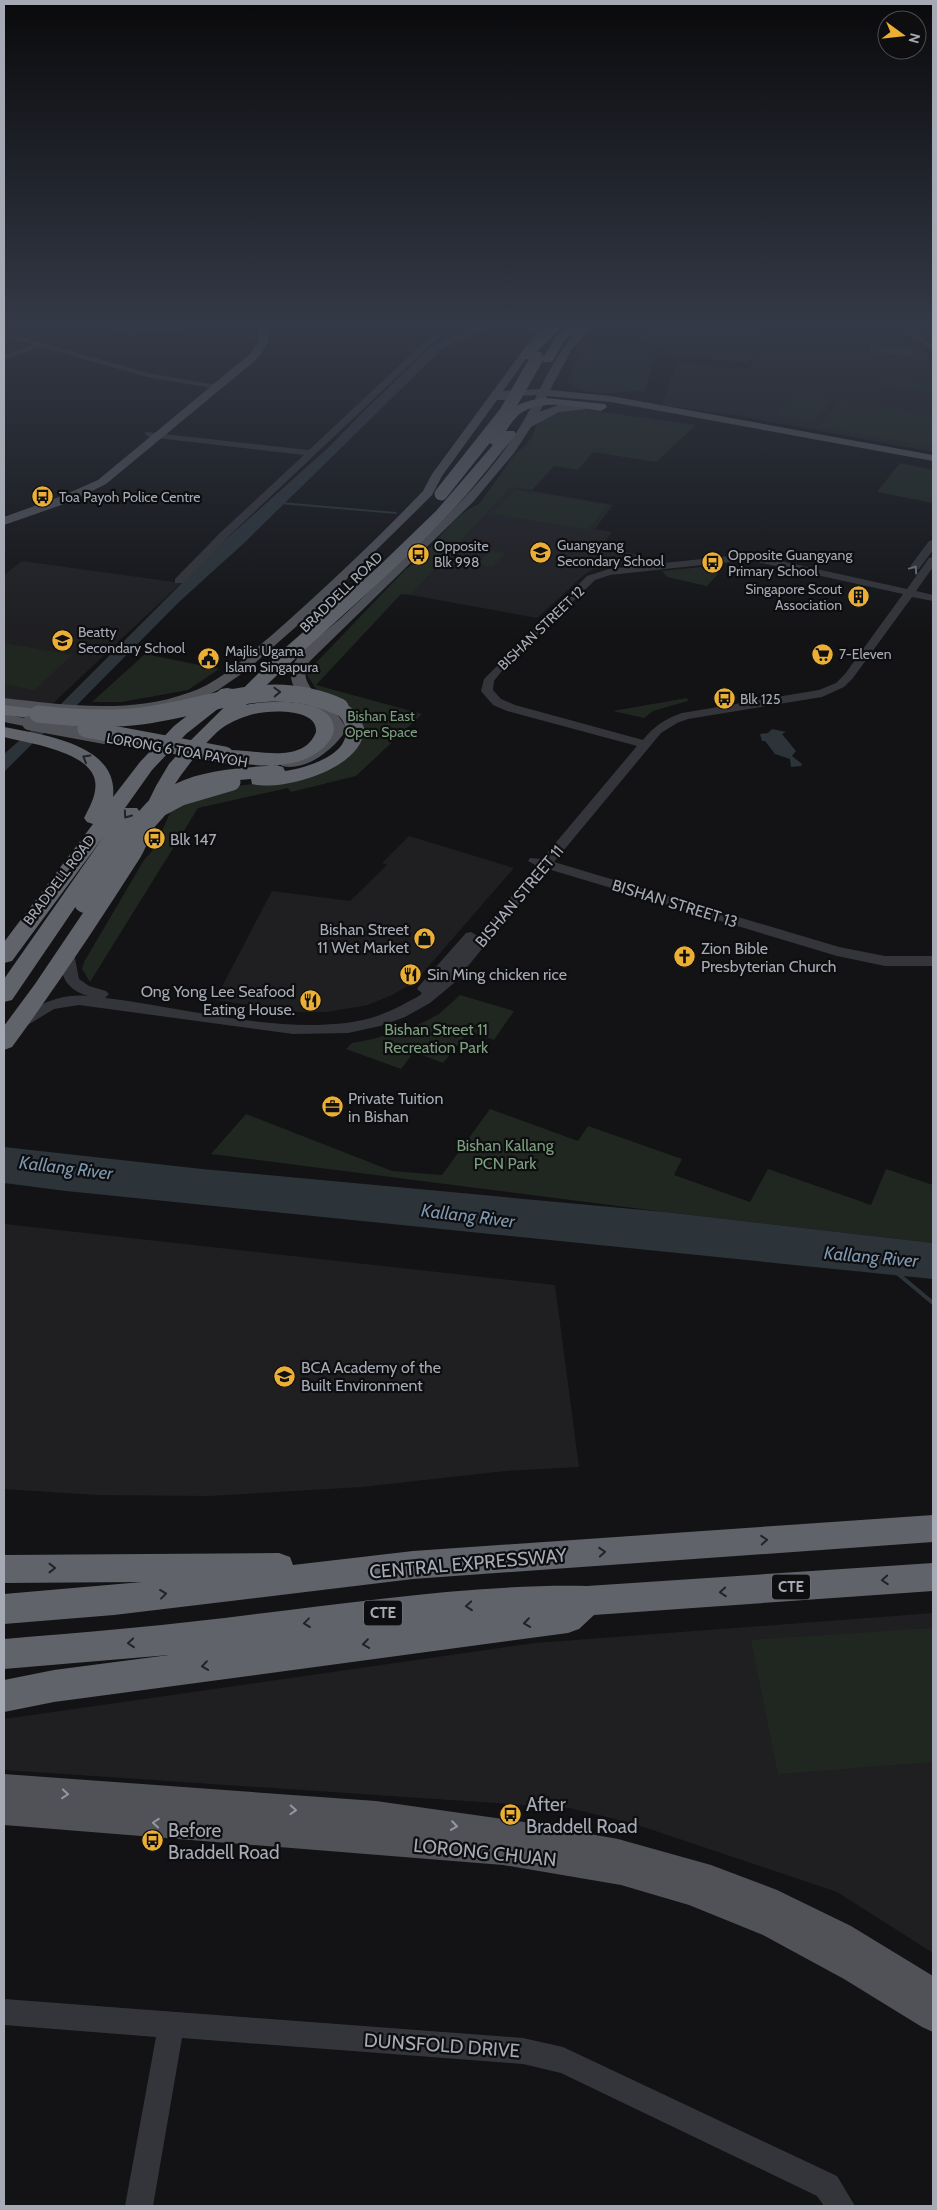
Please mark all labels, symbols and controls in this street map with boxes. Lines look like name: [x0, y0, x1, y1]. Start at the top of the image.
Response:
north arrow: [877, 10, 927, 60]
text: N: [905, 31, 925, 45]
bus stop icon: Toa Payoh Police Centre: [31, 485, 55, 509]
place label: Toa Payoh Police Centre: [59, 488, 200, 506]
place label: Guangyang Secondary School: [557, 536, 665, 570]
place label: Opposite Blk 998: [434, 537, 489, 571]
school or university icon: Guangyang Secondary School: [529, 541, 553, 565]
bus stop icon: Opposite Blk 998: [406, 542, 430, 566]
place label: Opposite Guangyang Primary School: [728, 546, 853, 580]
street label: BRADDELL ROAD: [296, 548, 386, 636]
bus stop icon: Opposite Guangyang Primary School: [700, 551, 724, 575]
one-way arrow: [908, 565, 917, 575]
place label: Singapore Scout Association: [745, 580, 842, 614]
street label: BISHAN STREET 12: [494, 582, 588, 674]
building icon: Singapore Scout Association: [846, 585, 870, 609]
place label: Beatty Secondary School: [78, 623, 186, 657]
school or university icon: Beatty Secondary School: [50, 628, 74, 652]
place label: Majlis Ugama Islam Singapura: [225, 642, 319, 676]
supermarket icon: 7-Eleven: [811, 642, 835, 666]
place label: 7-Eleven: [839, 645, 892, 663]
public building icon: Majlis Ugama Islam Singapura: [197, 647, 221, 671]
one-way arrow: [273, 687, 281, 698]
bus stop icon: Blk 125: [712, 687, 736, 711]
place label: Blk 125: [740, 690, 780, 708]
park label: Bishan East Open Space: [345, 707, 417, 741]
street label: LORONG 6 TOA PAYOH: [105, 729, 249, 771]
one-way arrow: [83, 755, 92, 765]
one-way arrow: [124, 809, 133, 819]
bus stop icon: Blk 147: [142, 827, 166, 851]
place label: Blk 147: [170, 830, 217, 849]
street label: BRADDELL ROAD: [19, 831, 99, 929]
street label: BISHAN STREET 11: [471, 842, 567, 951]
street label: BISHAN STREET 13: [610, 875, 740, 932]
place label: Bishan Street 11 Wet Market: [317, 920, 410, 957]
shop icon: Bishan Street 11 Wet Market: [413, 926, 437, 950]
place label: Zion Bible Presbyterian Church: [701, 939, 836, 976]
church icon: Zion Bible Presbyterian Church: [673, 945, 697, 969]
restaurant icon: Sin Ming chicken rice: [399, 962, 423, 986]
place label: Sin Ming chicken rice: [427, 965, 567, 984]
place label: Ong Yong Lee Seafood Eating House.: [141, 982, 295, 1019]
restaurant icon: Ong Yong Lee Seafood Eating House.: [299, 988, 323, 1012]
park label: Bishan Street 11 Recreation Park: [384, 1020, 489, 1057]
place label: Private Tuition in Bishan: [348, 1089, 443, 1126]
office icon: Private Tuition in Bishan: [320, 1095, 344, 1119]
park label: Bishan Kallang PCN Park: [456, 1136, 555, 1173]
water label: Kallang River: [18, 1151, 116, 1185]
water label: Kallang River: [420, 1199, 518, 1233]
water label: Kallang River: [823, 1242, 920, 1272]
place label: BCA Academy of the Built Environment: [301, 1358, 441, 1395]
school or university icon: BCA Academy of the Built Environment: [273, 1364, 297, 1388]
one-way arrow: [760, 1535, 768, 1546]
street label: CENTRAL EXPRESSWAY: [368, 1543, 568, 1584]
one-way arrow: [598, 1547, 606, 1558]
one-way arrow: [49, 1563, 57, 1573]
road number: CTE: [772, 1574, 810, 1600]
one-way arrow: [880, 1575, 888, 1586]
one-way arrow: [718, 1586, 726, 1597]
one-way arrow: [159, 1589, 167, 1600]
road number: CTE: [364, 1600, 402, 1626]
one-way arrow: [464, 1600, 472, 1611]
one-way arrow: [303, 1617, 311, 1628]
one-way arrow: [523, 1617, 531, 1628]
one-way arrow: [127, 1637, 135, 1648]
one-way arrow: [362, 1639, 371, 1649]
one-way arrow: [201, 1660, 209, 1671]
one-way arrow: [62, 1788, 70, 1799]
place label: After Braddell Road: [526, 1793, 638, 1838]
bus stop icon: After Braddell Road: [498, 1803, 522, 1827]
one-way arrow: [289, 1804, 297, 1815]
one-way arrow: [152, 1818, 160, 1829]
place label: Before Braddell Road: [168, 1819, 280, 1864]
one-way arrow: [450, 1821, 458, 1831]
bus stop icon: Before Braddell Road: [140, 1829, 164, 1853]
street label: LORONG CHUAN: [412, 1834, 558, 1871]
street label: DUNSFOLD DRIVE: [363, 2029, 521, 2062]

